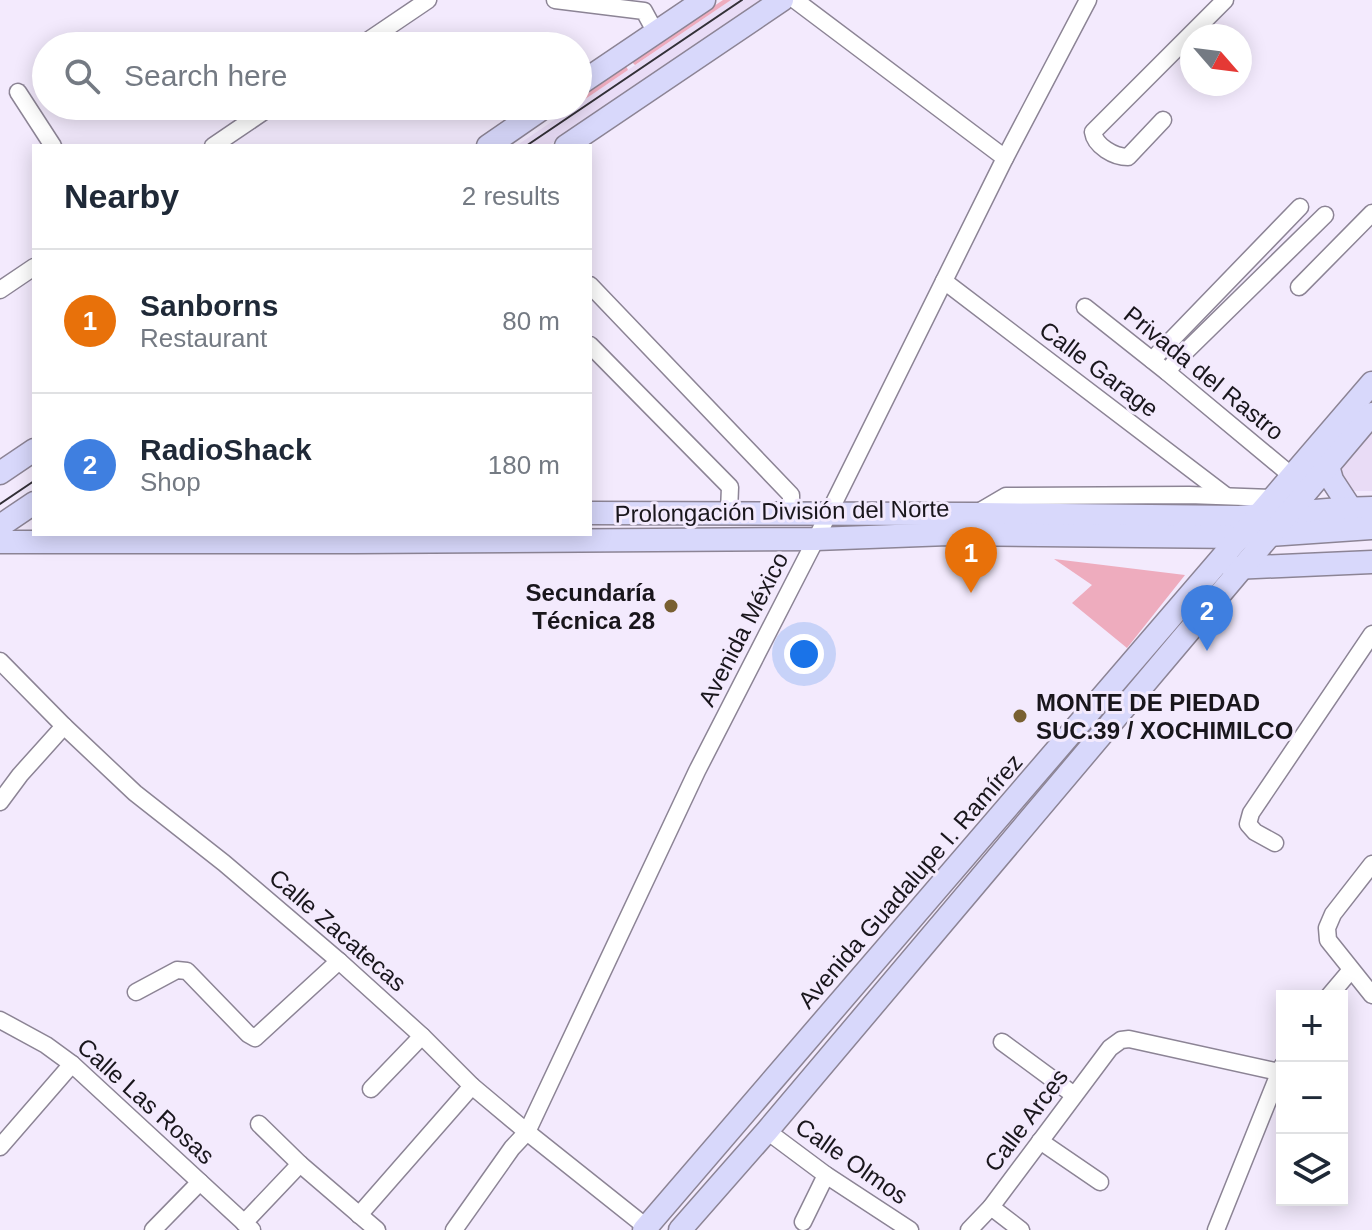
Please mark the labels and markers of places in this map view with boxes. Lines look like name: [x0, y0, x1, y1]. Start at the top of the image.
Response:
pin: 1: [945, 527, 997, 593]
place label: Secundaría Técnica 28: [526, 579, 656, 634]
pin: 2: [1181, 585, 1233, 651]
marker: Secundaría Técnica 28: [662, 597, 680, 615]
place label: MONTE DE PIEDAD SUC.39 / XOCHIMILCO: [1036, 689, 1293, 744]
marker: MONTE DE PIEDAD SUC.39 / XOCHIMILCO: [1011, 707, 1029, 725]

